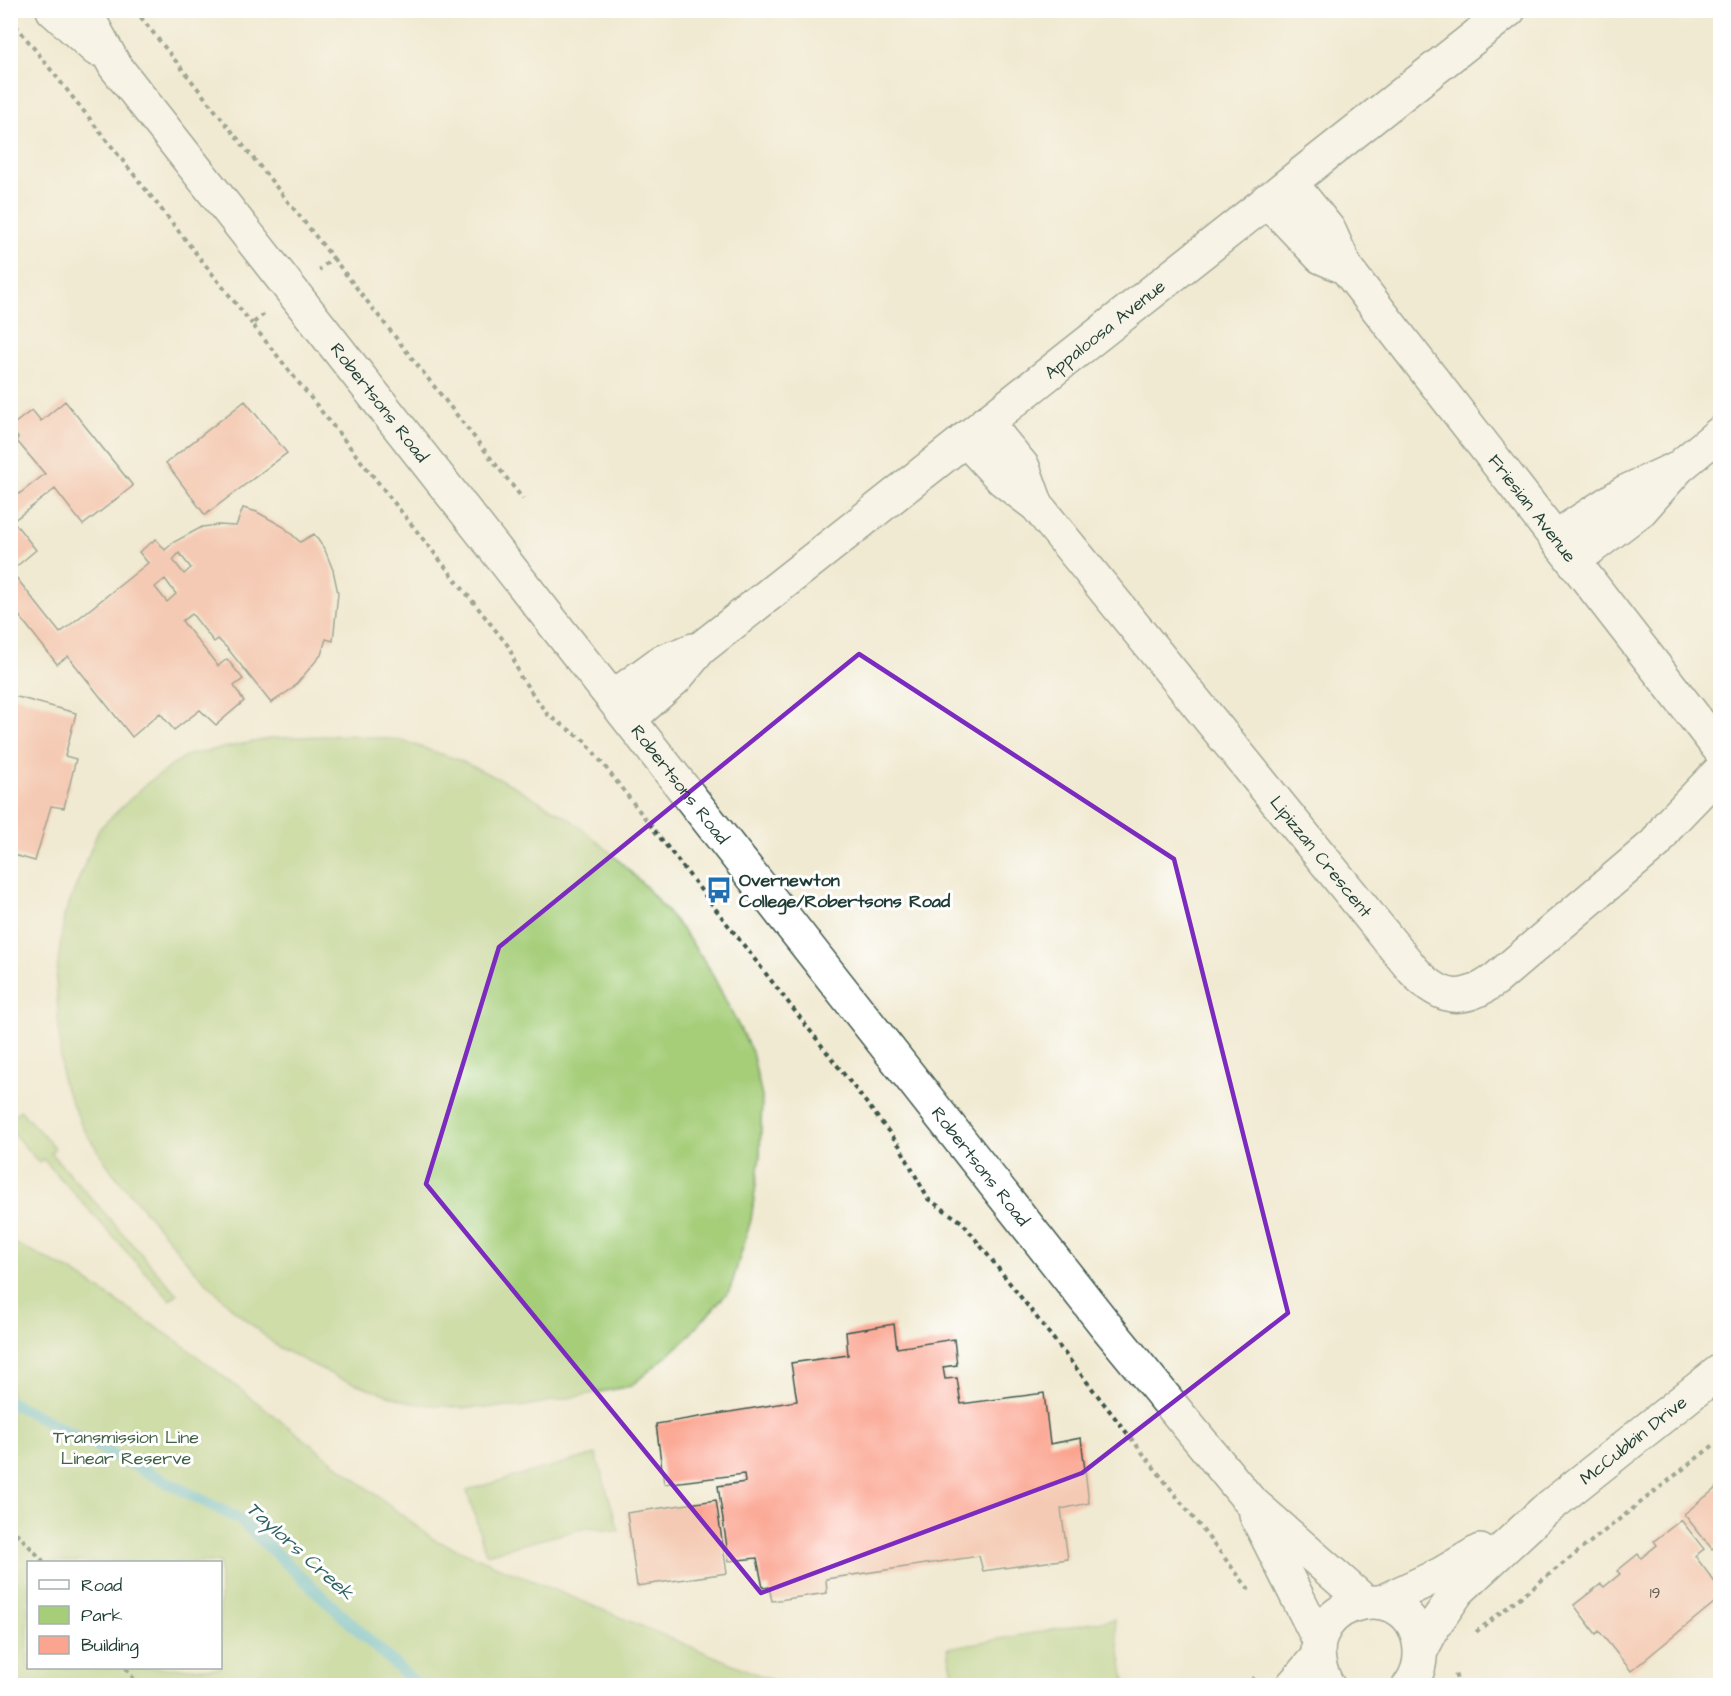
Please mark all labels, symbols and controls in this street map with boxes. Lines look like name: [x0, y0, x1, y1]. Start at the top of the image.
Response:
street label: Appaloosa Avenue: [1039, 274, 1171, 385]
street label: Robertsons Road: [325, 337, 435, 467]
street label: Friesian Avenue: [1482, 449, 1582, 568]
street label: Robertsons Road: [625, 719, 735, 849]
street label: Lipizzan Crescent: [1264, 790, 1379, 923]
place label: Overnewton College/Robertsons Road: [739, 868, 951, 915]
bus stop icon: Overnewton College/Robertsons Road: [704, 875, 734, 905]
street label: Robertsons Road: [926, 1101, 1036, 1231]
street label: McCubbin Drive: [1574, 1389, 1692, 1491]
park label: Transmission Line Linear Reserve: [53, 1425, 199, 1471]
water label: Taylors Creek: [239, 1495, 361, 1608]
legend: [27, 1561, 222, 1669]
text: Road: [81, 1573, 122, 1598]
house number: 19: [1650, 1583, 1660, 1604]
text: Park: [81, 1603, 123, 1628]
text: Building: [81, 1633, 139, 1659]

